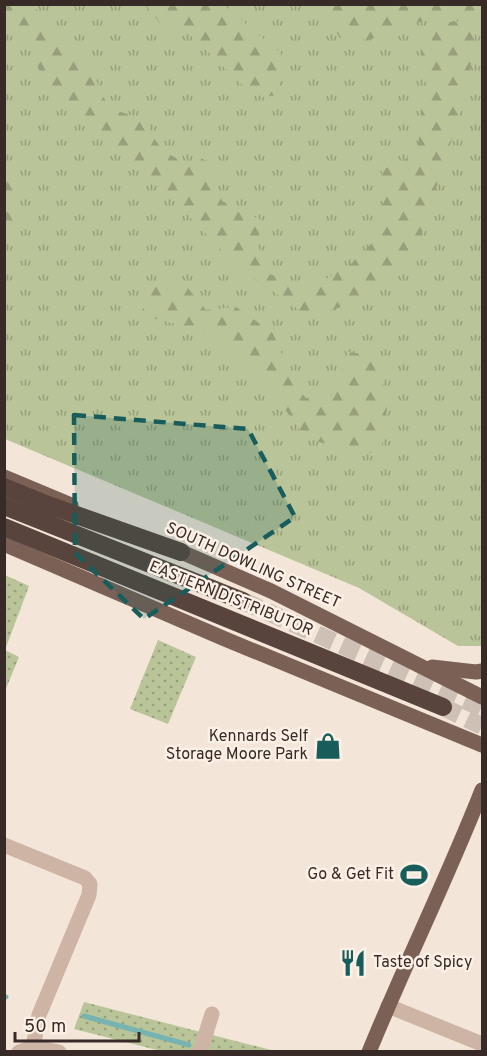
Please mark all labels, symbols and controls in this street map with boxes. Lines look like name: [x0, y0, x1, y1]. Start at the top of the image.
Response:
street label: SOUTH DOWLING STREET: [163, 518, 343, 614]
street label: EASTERN DISTRIBUTOR: [146, 557, 316, 641]
place label: Kennards Self Storage Moore Park: [166, 727, 309, 765]
shop icon: Kennards Self Storage Moore Park: [313, 731, 343, 761]
sports icon: Go & Get Fit: [399, 860, 429, 890]
place label: Go & Get Fit: [307, 865, 394, 885]
restaurant icon: Taste of Spicy: [338, 948, 368, 978]
place label: Taste of Spicy: [373, 953, 472, 973]
scale bar: [15, 1005, 140, 1043]
text: 50 m: [24, 1016, 66, 1039]

